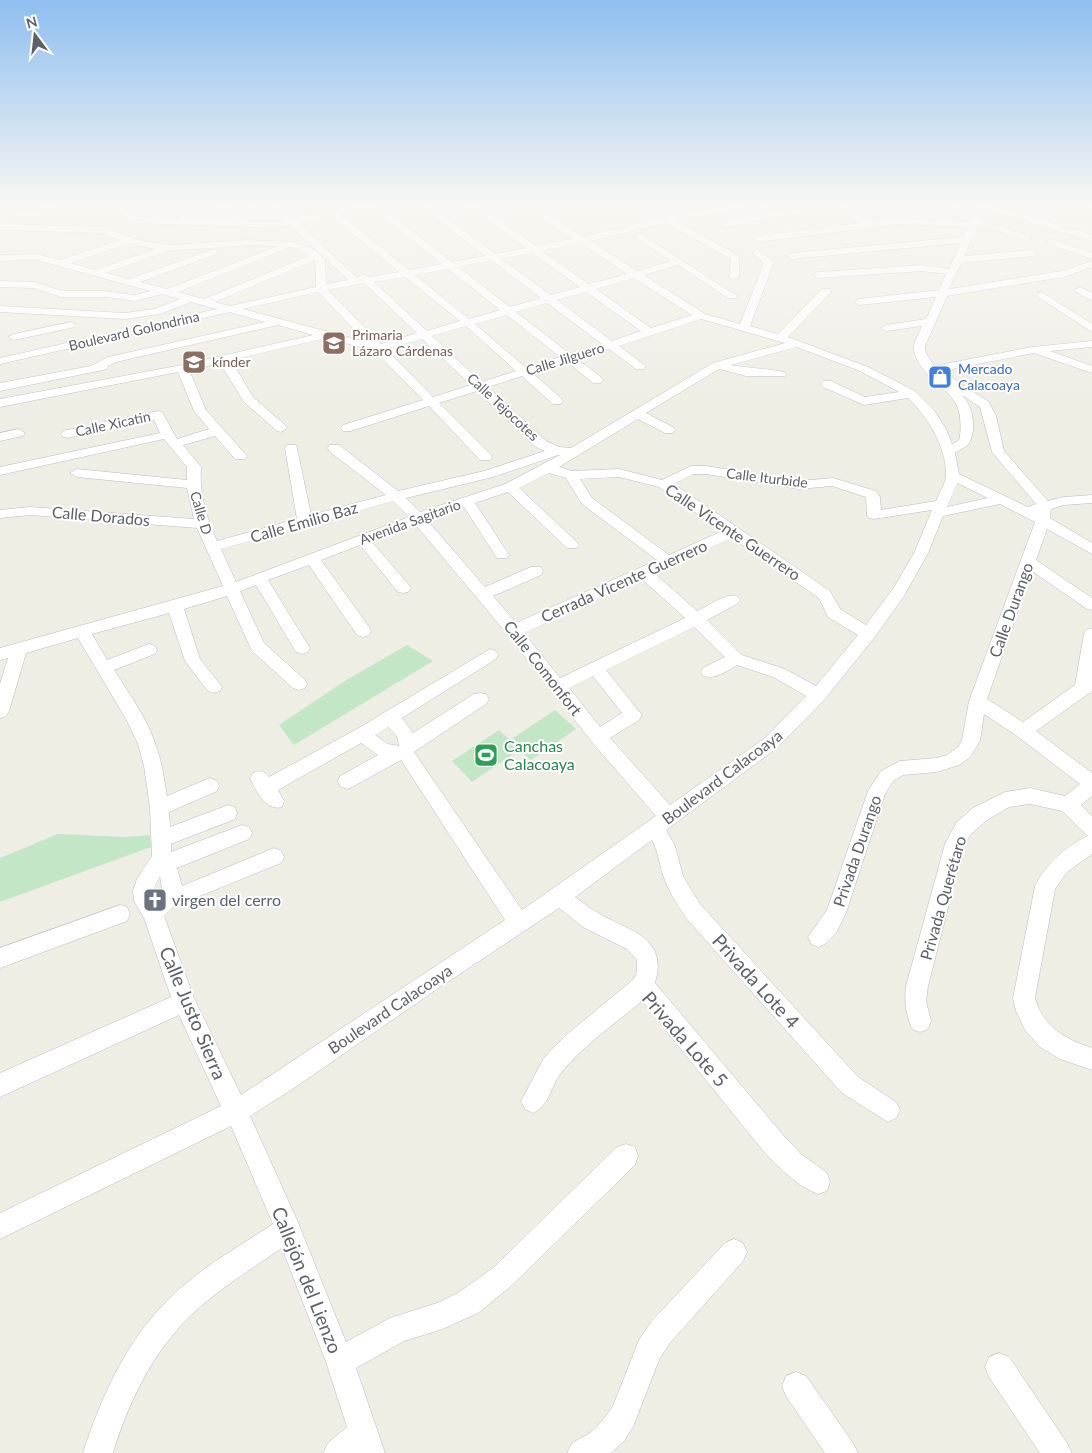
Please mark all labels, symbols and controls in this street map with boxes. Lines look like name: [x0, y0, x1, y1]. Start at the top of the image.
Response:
north arrow: [10, 10, 60, 60]
text: N: [24, 12, 39, 32]
street label: Boulevard Golondrina: [67, 307, 201, 354]
place label: Primaria Lázaro Cárdenas: [352, 326, 453, 359]
school or university icon: Primaria Lázaro Cárdenas: [321, 330, 347, 356]
street label: Calle Jilguero: [524, 339, 606, 379]
school or university icon: kínder: [181, 349, 207, 375]
place label: kínder: [212, 353, 251, 370]
place label: Mercado Calacoaya: [958, 360, 1020, 393]
shop icon: Mercado Calacoaya: [927, 364, 953, 390]
street label: Calle Tejocotes: [464, 369, 543, 444]
street label: Calle Xicatin: [74, 407, 152, 440]
street label: Calle Iturbide: [725, 464, 809, 491]
street label: Calle Vicente Guerrero: [662, 479, 805, 584]
street label: Calle D: [187, 489, 216, 537]
street label: Avenida Sagitario: [357, 495, 463, 548]
street label: Calle Emilio Baz: [248, 497, 360, 546]
street label: Calle Dorados: [51, 502, 151, 529]
street label: Cerrada Vicente Guerrero: [538, 535, 710, 626]
street label: Calle Durango: [985, 560, 1036, 660]
street label: Calle Comonfort: [500, 616, 587, 719]
street label: Boulevard Calacoaya: [658, 725, 786, 828]
place label: Canchas Calacoaya: [504, 736, 575, 773]
sports icon: Canchas Calacoaya: [473, 742, 499, 768]
street label: Privada Durango: [829, 792, 885, 909]
street label: Privada Querétaro: [916, 834, 969, 962]
church icon: virgen del cerro: [142, 887, 168, 913]
place label: virgen del cerro: [172, 890, 281, 909]
street label: Privada Lote 4: [708, 929, 805, 1033]
street label: Calle Justo Sierra: [155, 943, 232, 1083]
street label: Boulevard Calacoaya: [324, 960, 455, 1057]
street label: Privada Lote 5: [638, 986, 733, 1091]
street label: Callejón del Lienzo: [268, 1203, 347, 1356]

